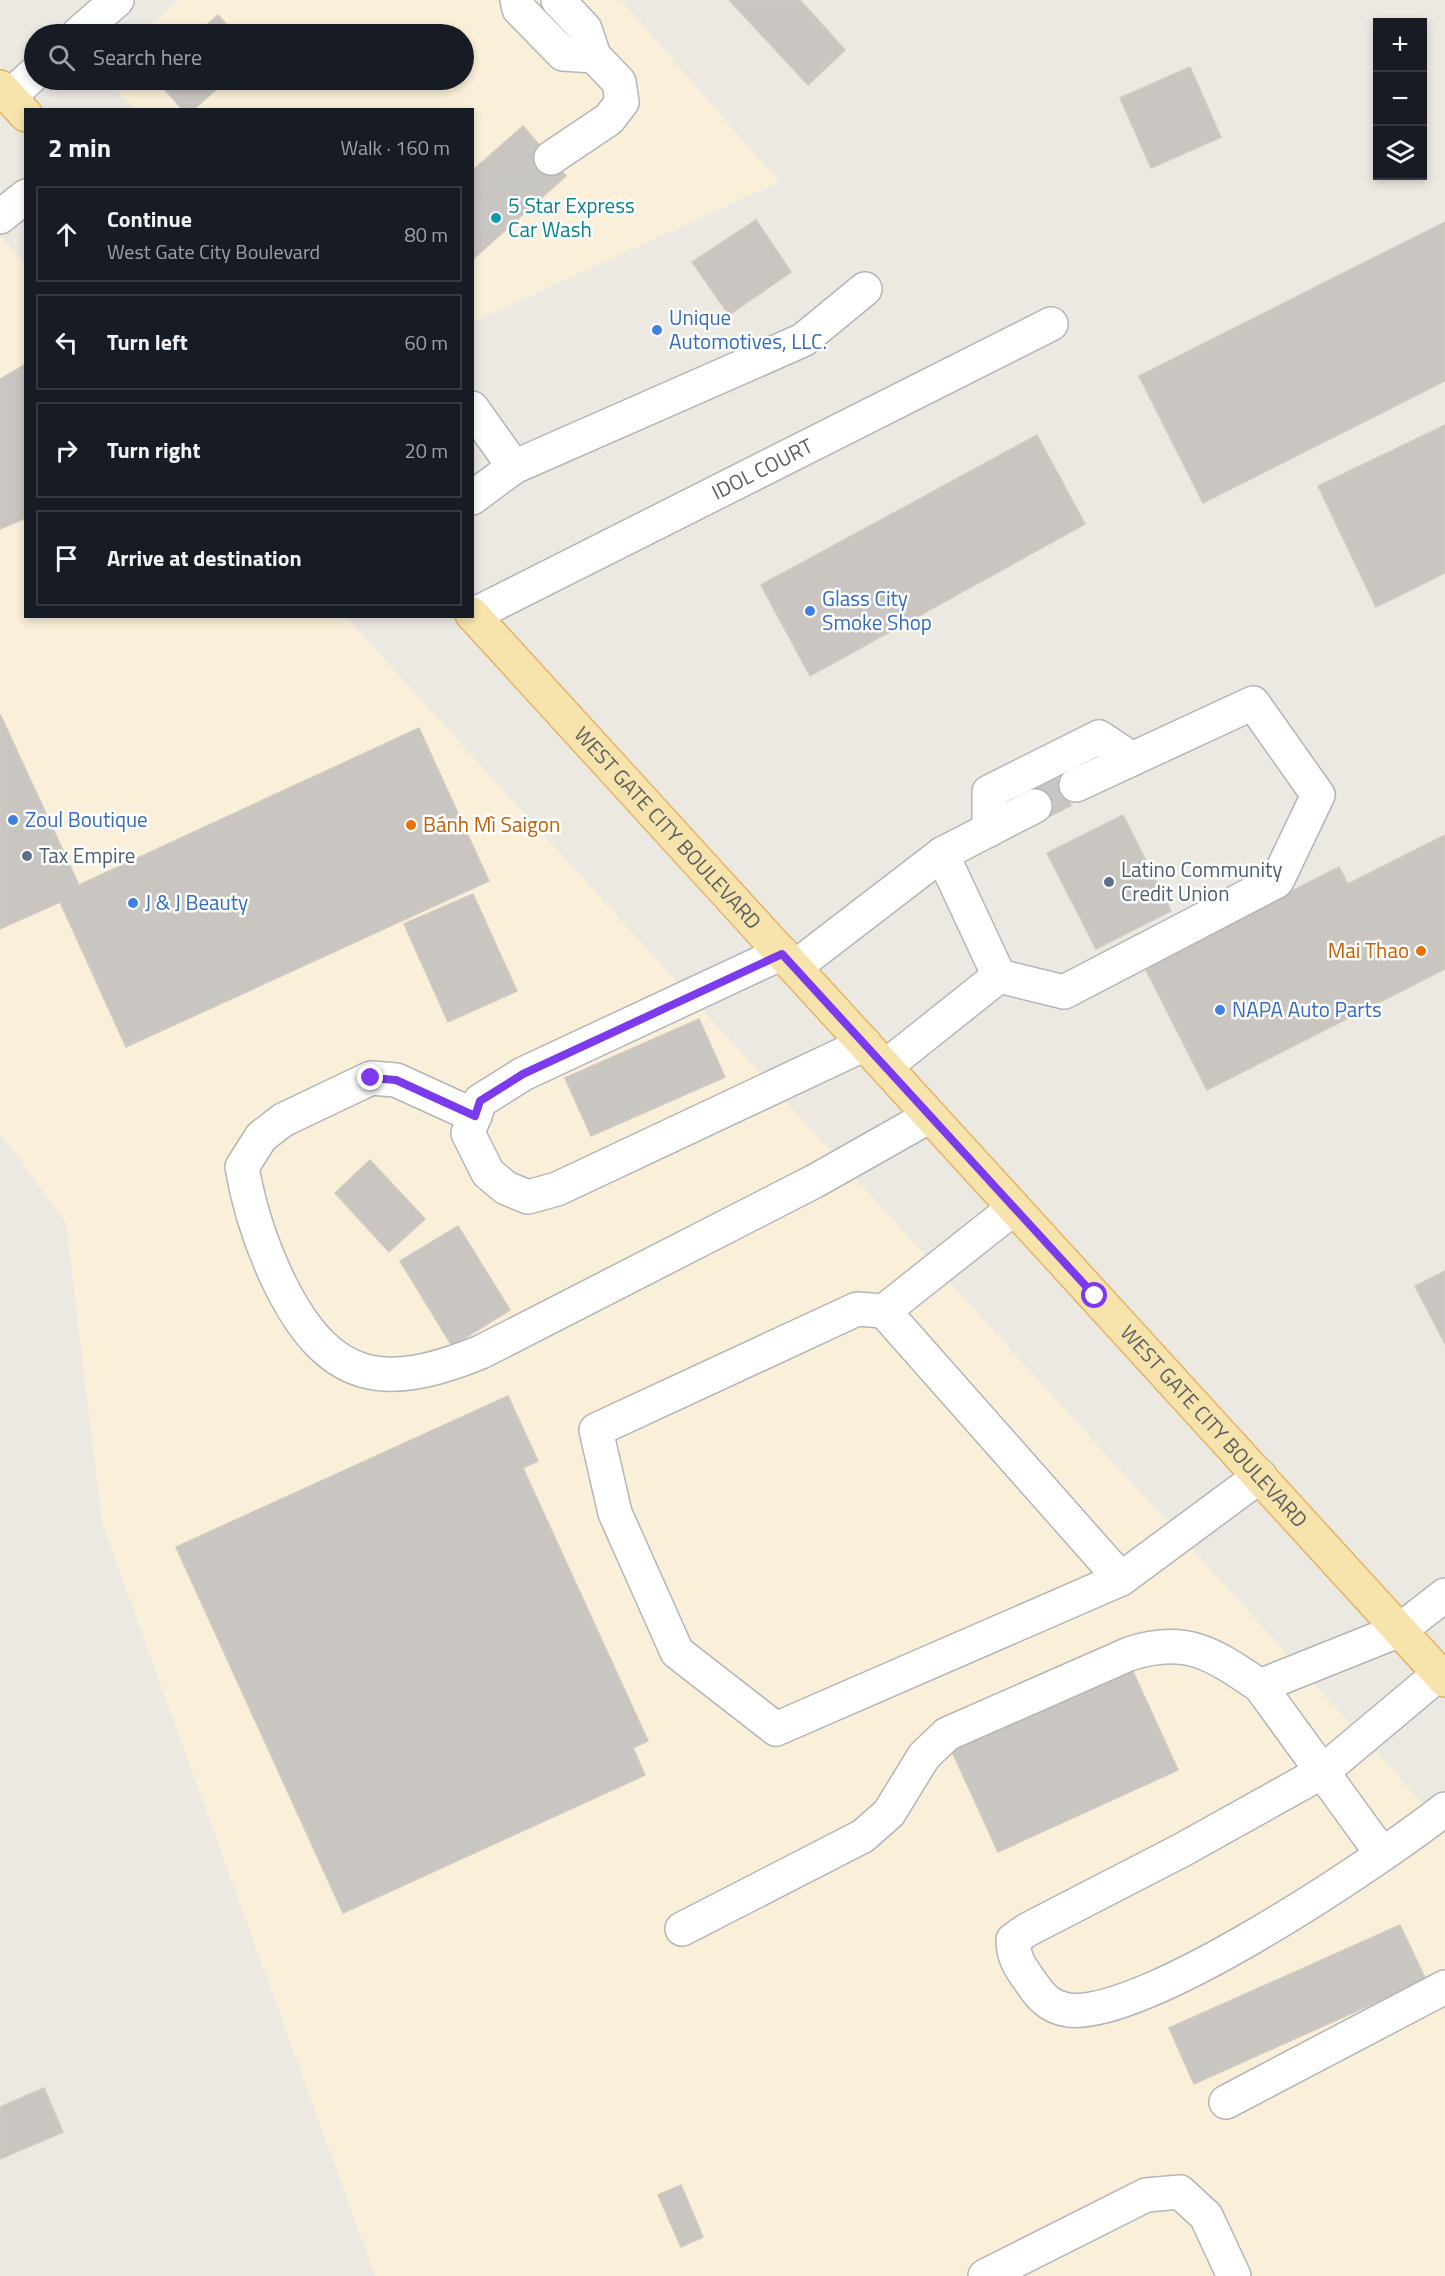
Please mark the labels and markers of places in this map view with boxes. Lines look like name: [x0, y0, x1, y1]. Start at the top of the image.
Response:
place label: 5 Star Express Car Wash: [508, 189, 635, 245]
marker: 5 Star Express Car Wash: [489, 211, 503, 225]
place label: Unique Automotives, LLC.: [669, 301, 827, 357]
marker: Unique Automotives, LLC.: [650, 323, 664, 337]
place label: Glass City Smoke Shop: [822, 582, 932, 638]
marker: Glass City Smoke Shop: [803, 604, 817, 618]
place label: Zoul Boutique: [25, 803, 148, 835]
place label: Bánh Mì Saigon: [423, 808, 560, 840]
marker: Zoul Boutique: [6, 813, 20, 827]
marker: Bánh Mì Saigon: [404, 818, 418, 832]
place label: Tax Empire: [39, 839, 135, 871]
marker: Tax Empire: [20, 849, 34, 863]
place label: Latino Community Credit Union: [1121, 853, 1283, 909]
marker: Latino Community Credit Union: [1102, 875, 1116, 889]
place label: J & J Beauty: [145, 886, 248, 918]
marker: J & J Beauty: [126, 896, 140, 910]
place label: Mai Thao: [1328, 934, 1409, 966]
marker: Mai Thao: [1414, 944, 1428, 958]
place label: NAPA Auto Parts: [1232, 993, 1382, 1025]
marker: NAPA Auto Parts: [1213, 1003, 1227, 1017]

